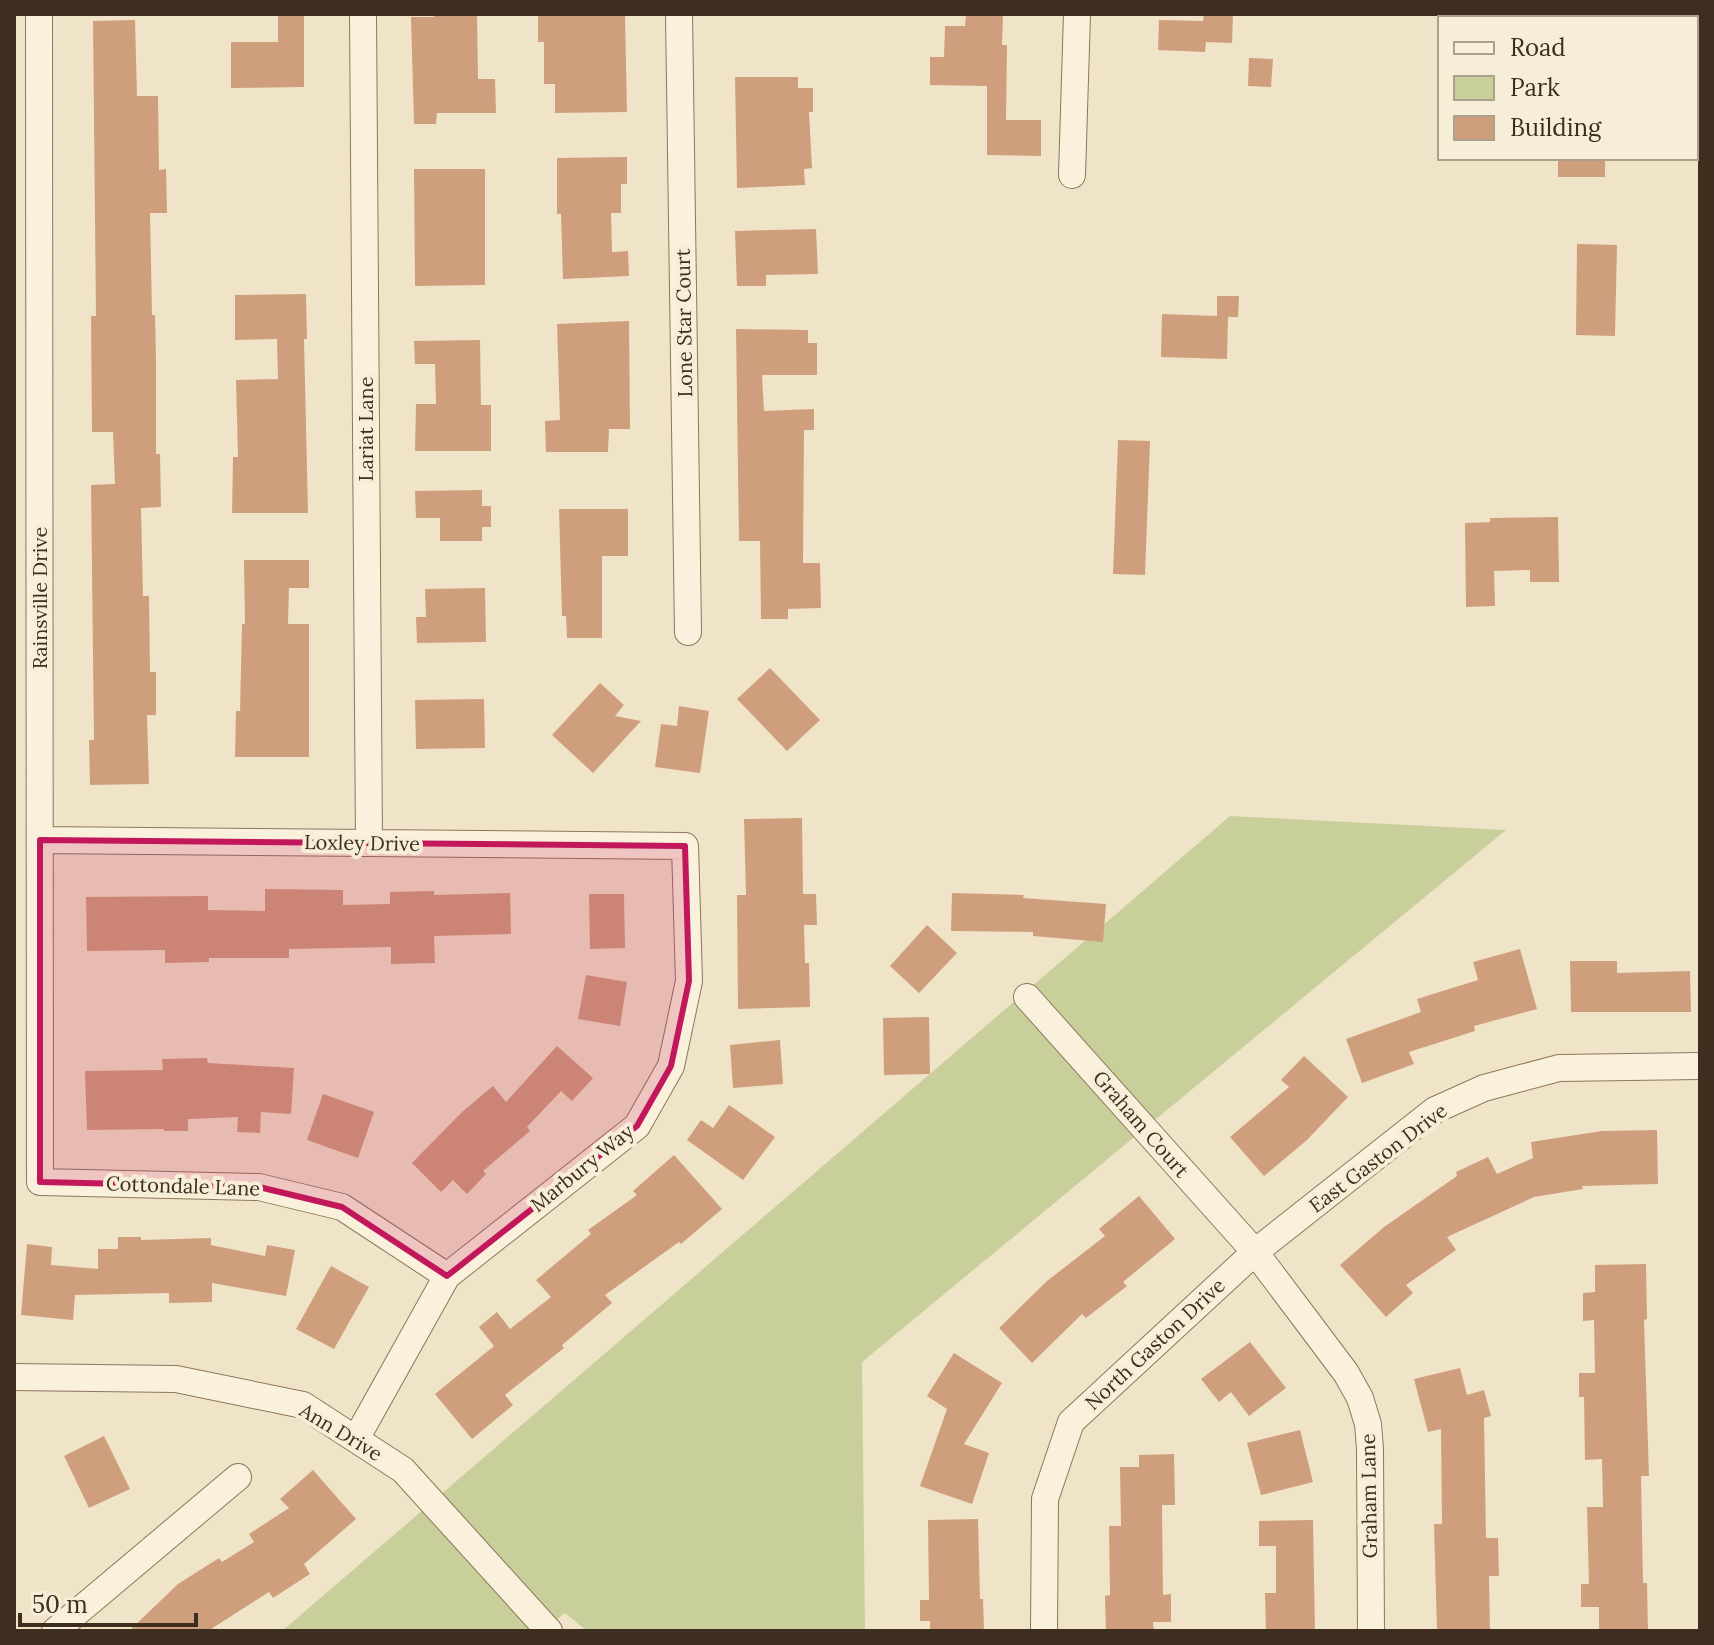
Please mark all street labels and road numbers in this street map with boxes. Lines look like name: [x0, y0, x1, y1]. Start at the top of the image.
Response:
street label: Lone Star Court: [670, 248, 697, 398]
street label: Lariat Lane: [353, 376, 378, 482]
street label: Rainsville Drive: [27, 527, 52, 669]
street label: Loxley Drive: [304, 829, 420, 856]
street label: Graham Court: [1088, 1065, 1195, 1183]
street label: East Gaston Drive: [1304, 1097, 1452, 1218]
street label: Marbury Way: [525, 1118, 639, 1217]
street label: Cottondale Lane: [105, 1170, 261, 1201]
street label: North Gaston Drive: [1080, 1272, 1230, 1415]
street label: Ann Drive: [294, 1397, 387, 1466]
street label: Graham Lane: [1355, 1433, 1382, 1559]

